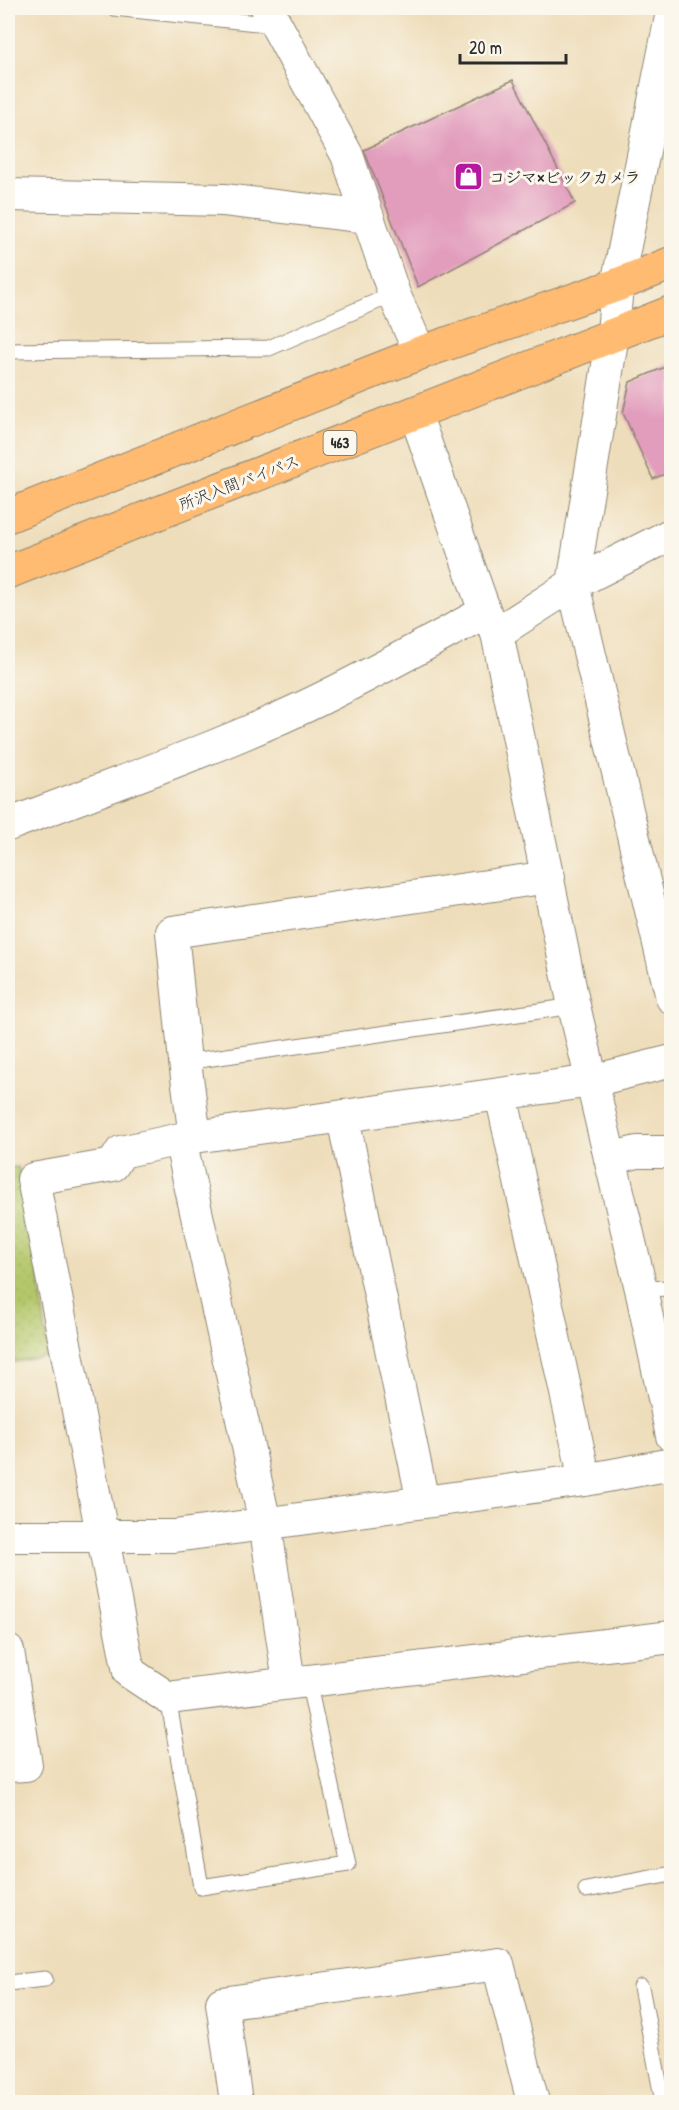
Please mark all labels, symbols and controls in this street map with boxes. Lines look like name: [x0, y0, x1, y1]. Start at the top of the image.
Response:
scale bar: [460, 27, 566, 65]
text: 20 m: [469, 35, 502, 60]
shop icon: コジマ×ビックカメラ: [452, 161, 484, 193]
place label: コジマ×ビックカメラ: [489, 166, 641, 188]
road number: 463: [324, 431, 356, 455]
street label: 所沢入間バイパス: [175, 449, 303, 515]

